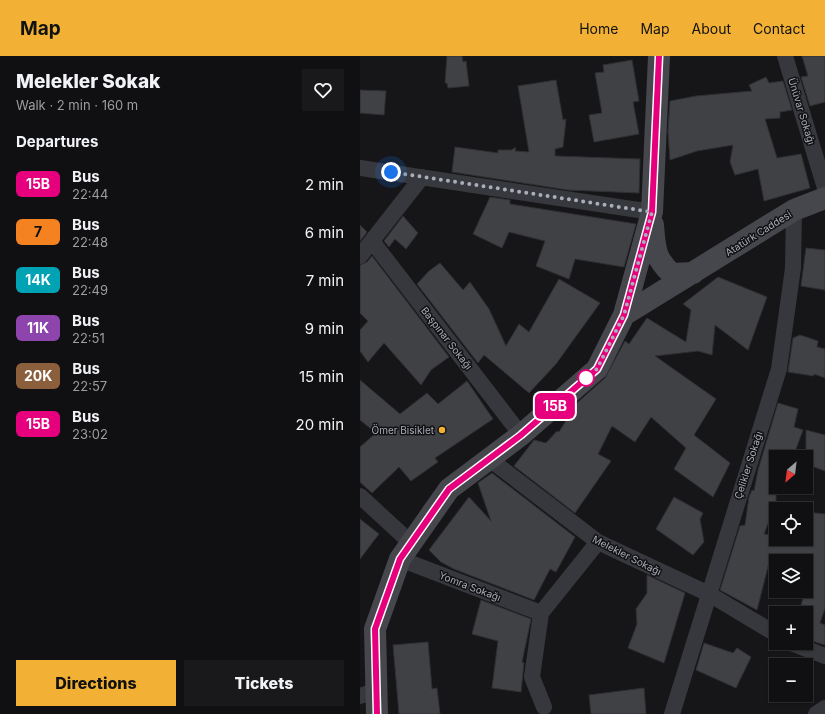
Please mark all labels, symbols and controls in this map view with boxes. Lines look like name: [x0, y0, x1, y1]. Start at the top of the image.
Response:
text: Map: [20, 17, 61, 40]
text: Home: [579, 20, 618, 37]
text: Map: [640, 20, 670, 37]
text: About: [692, 20, 731, 37]
text: Contact: [753, 20, 805, 37]
button: heart: [302, 69, 344, 111]
text: Melekler Sokak: [16, 70, 160, 93]
street label: Ünüvar Sokağı: [786, 76, 818, 146]
text: Walk · 2 min · 160 m: [16, 97, 138, 113]
text: Departures: [16, 132, 98, 151]
your location: [381, 162, 401, 182]
text: Bus: [72, 167, 100, 186]
text: 15B: [26, 175, 50, 192]
text: 2 min: [305, 175, 344, 194]
text: 22:44: [72, 186, 108, 202]
street label: Atatürk Caddesi: [723, 208, 793, 258]
text: Bus: [72, 215, 100, 234]
text: 7: [34, 223, 42, 240]
text: 6 min: [305, 223, 344, 242]
text: 22:48: [72, 234, 108, 250]
text: Bus: [72, 263, 100, 282]
text: 14K: [25, 271, 51, 288]
text: 7 min: [306, 271, 344, 290]
text: 22:49: [72, 282, 108, 298]
street label: Başpınar Sokağı: [419, 304, 475, 372]
text: Bus: [72, 311, 100, 330]
text: 11K: [27, 319, 49, 336]
text: 9 min: [305, 319, 344, 338]
text: 22:51: [72, 330, 105, 346]
text: Bus: [72, 359, 100, 378]
text: 20K: [24, 367, 52, 384]
text: 15 min: [299, 367, 344, 386]
unlabelled marker: [577, 369, 595, 387]
text: 22:57: [72, 378, 107, 394]
line badge: 15B: [532, 393, 578, 419]
text: 15B: [543, 397, 567, 414]
text: Bus: [72, 407, 100, 426]
text: 15B: [26, 415, 50, 432]
text: 20 min: [296, 415, 344, 434]
place label: Ömer Bisiklet: [372, 424, 435, 436]
marker: Ömer Bisiklet: [437, 425, 447, 435]
text: 23:02: [72, 426, 108, 442]
street label: Çelikler Sokağı: [731, 430, 765, 500]
north arrow: [769, 450, 813, 494]
map controls: [769, 450, 813, 702]
button: locate: [769, 502, 813, 546]
street label: Melekler Sokağı: [591, 533, 663, 577]
button: layers: [769, 554, 813, 598]
street label: Yomra Sokağı: [437, 569, 503, 603]
button: +: [769, 606, 813, 650]
button: −: [769, 658, 813, 702]
button: Directions: [16, 660, 176, 706]
button: Tickets: [184, 660, 344, 706]

